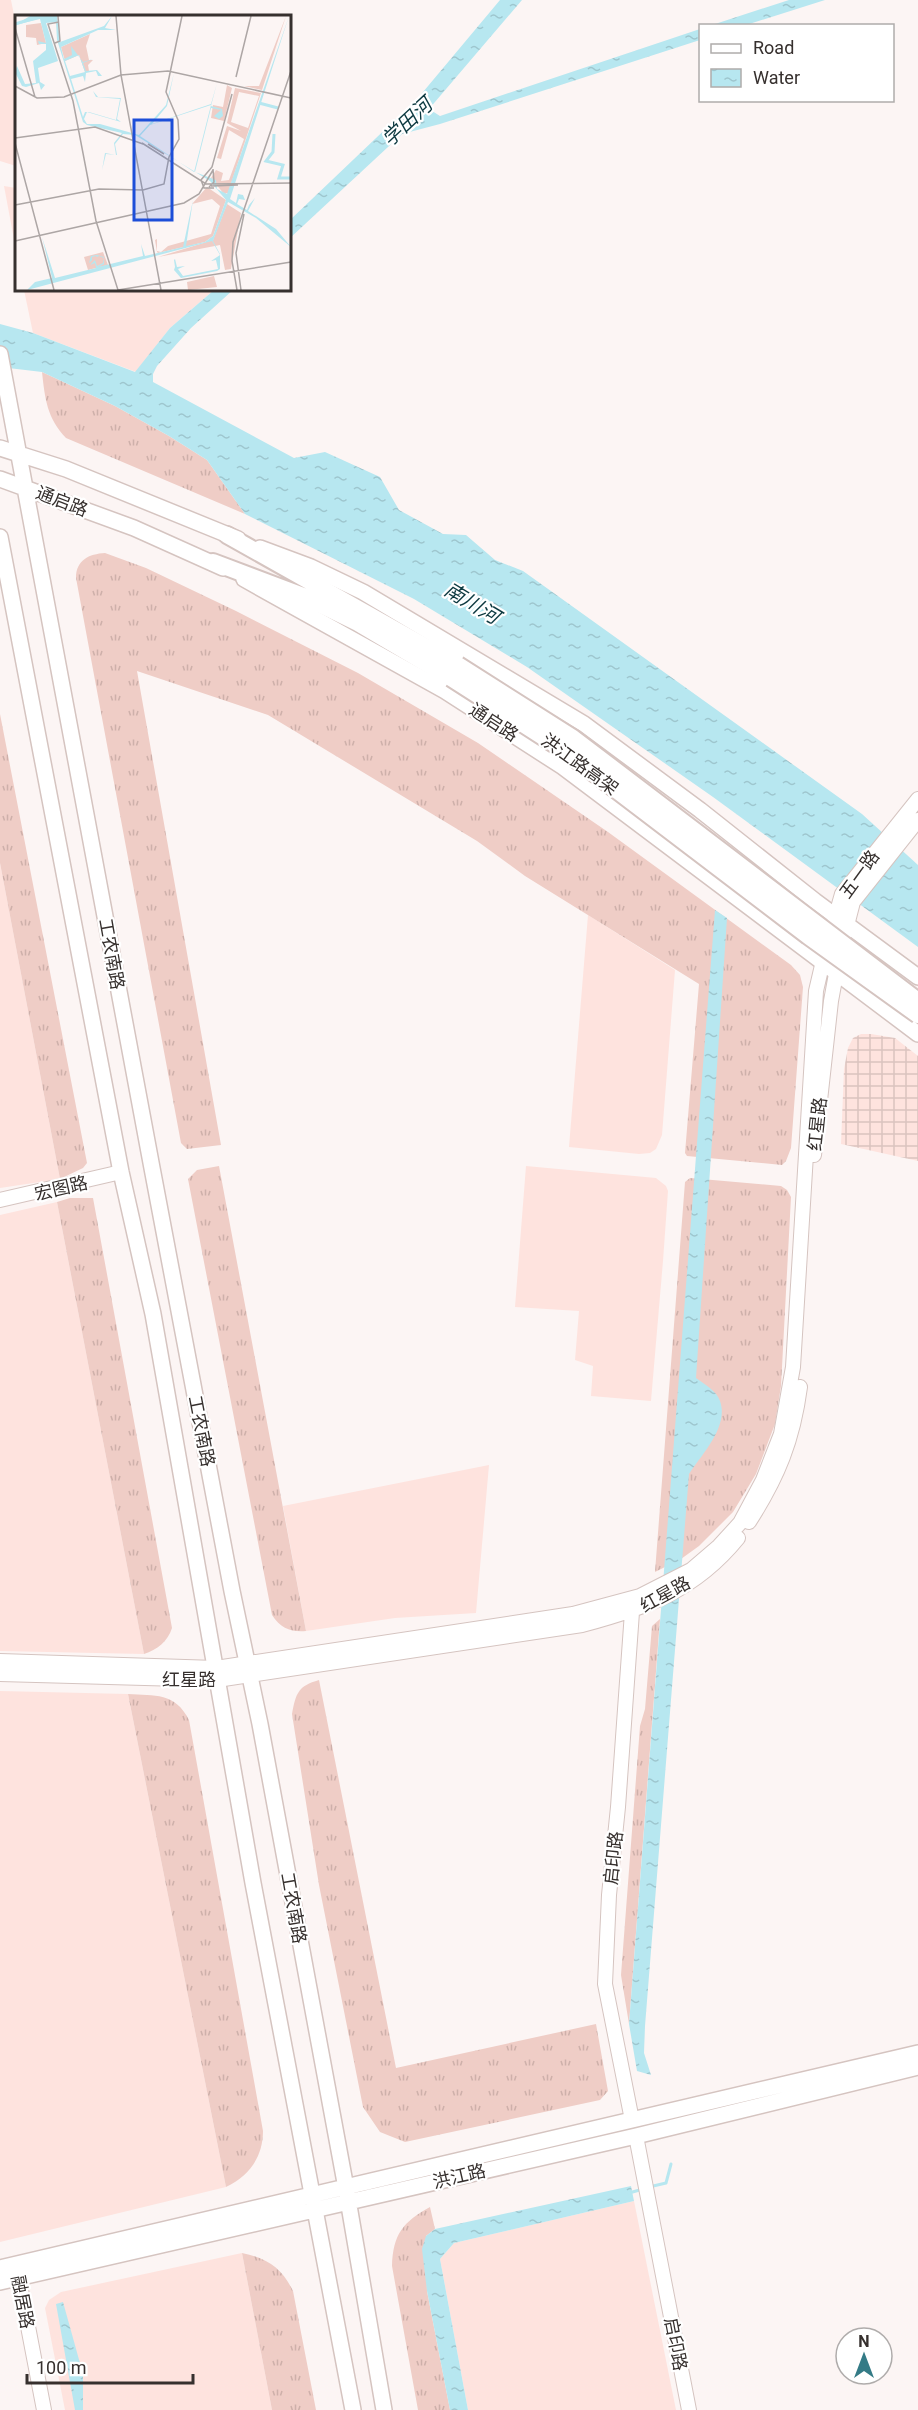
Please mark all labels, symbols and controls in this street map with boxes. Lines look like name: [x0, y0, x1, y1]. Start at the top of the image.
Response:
inset map: [15, 15, 291, 291]
legend: [699, 24, 894, 102]
text: Road: [753, 37, 794, 58]
text: Water: [753, 67, 800, 88]
water label: 学田河: [377, 90, 440, 151]
street label: 通启路: [33, 482, 91, 520]
water label: 南川河: [440, 577, 507, 631]
street label: 通启路: [466, 698, 522, 746]
street label: 洪江路高架: [537, 729, 623, 799]
street label: 五一路: [835, 846, 883, 902]
street label: 工农南路: [95, 917, 129, 991]
street label: 红星路: [804, 1096, 830, 1152]
street label: 宏图路: [32, 1172, 90, 1204]
street label: 工农南路: [185, 1394, 219, 1468]
street label: 红星路: [636, 1572, 694, 1616]
street label: 红星路: [162, 1669, 216, 1690]
street label: 启印路: [600, 1830, 626, 1886]
street label: 工农南路: [277, 1871, 311, 1945]
street label: 洪江路: [430, 2160, 488, 2192]
street label: 融居路: [8, 2273, 38, 2331]
street label: 启印路: [661, 2315, 691, 2373]
north arrow: [834, 2326, 894, 2386]
text: N: [858, 2332, 870, 2351]
scale bar: [27, 2347, 194, 2385]
text: 100 m: [36, 2357, 87, 2378]

